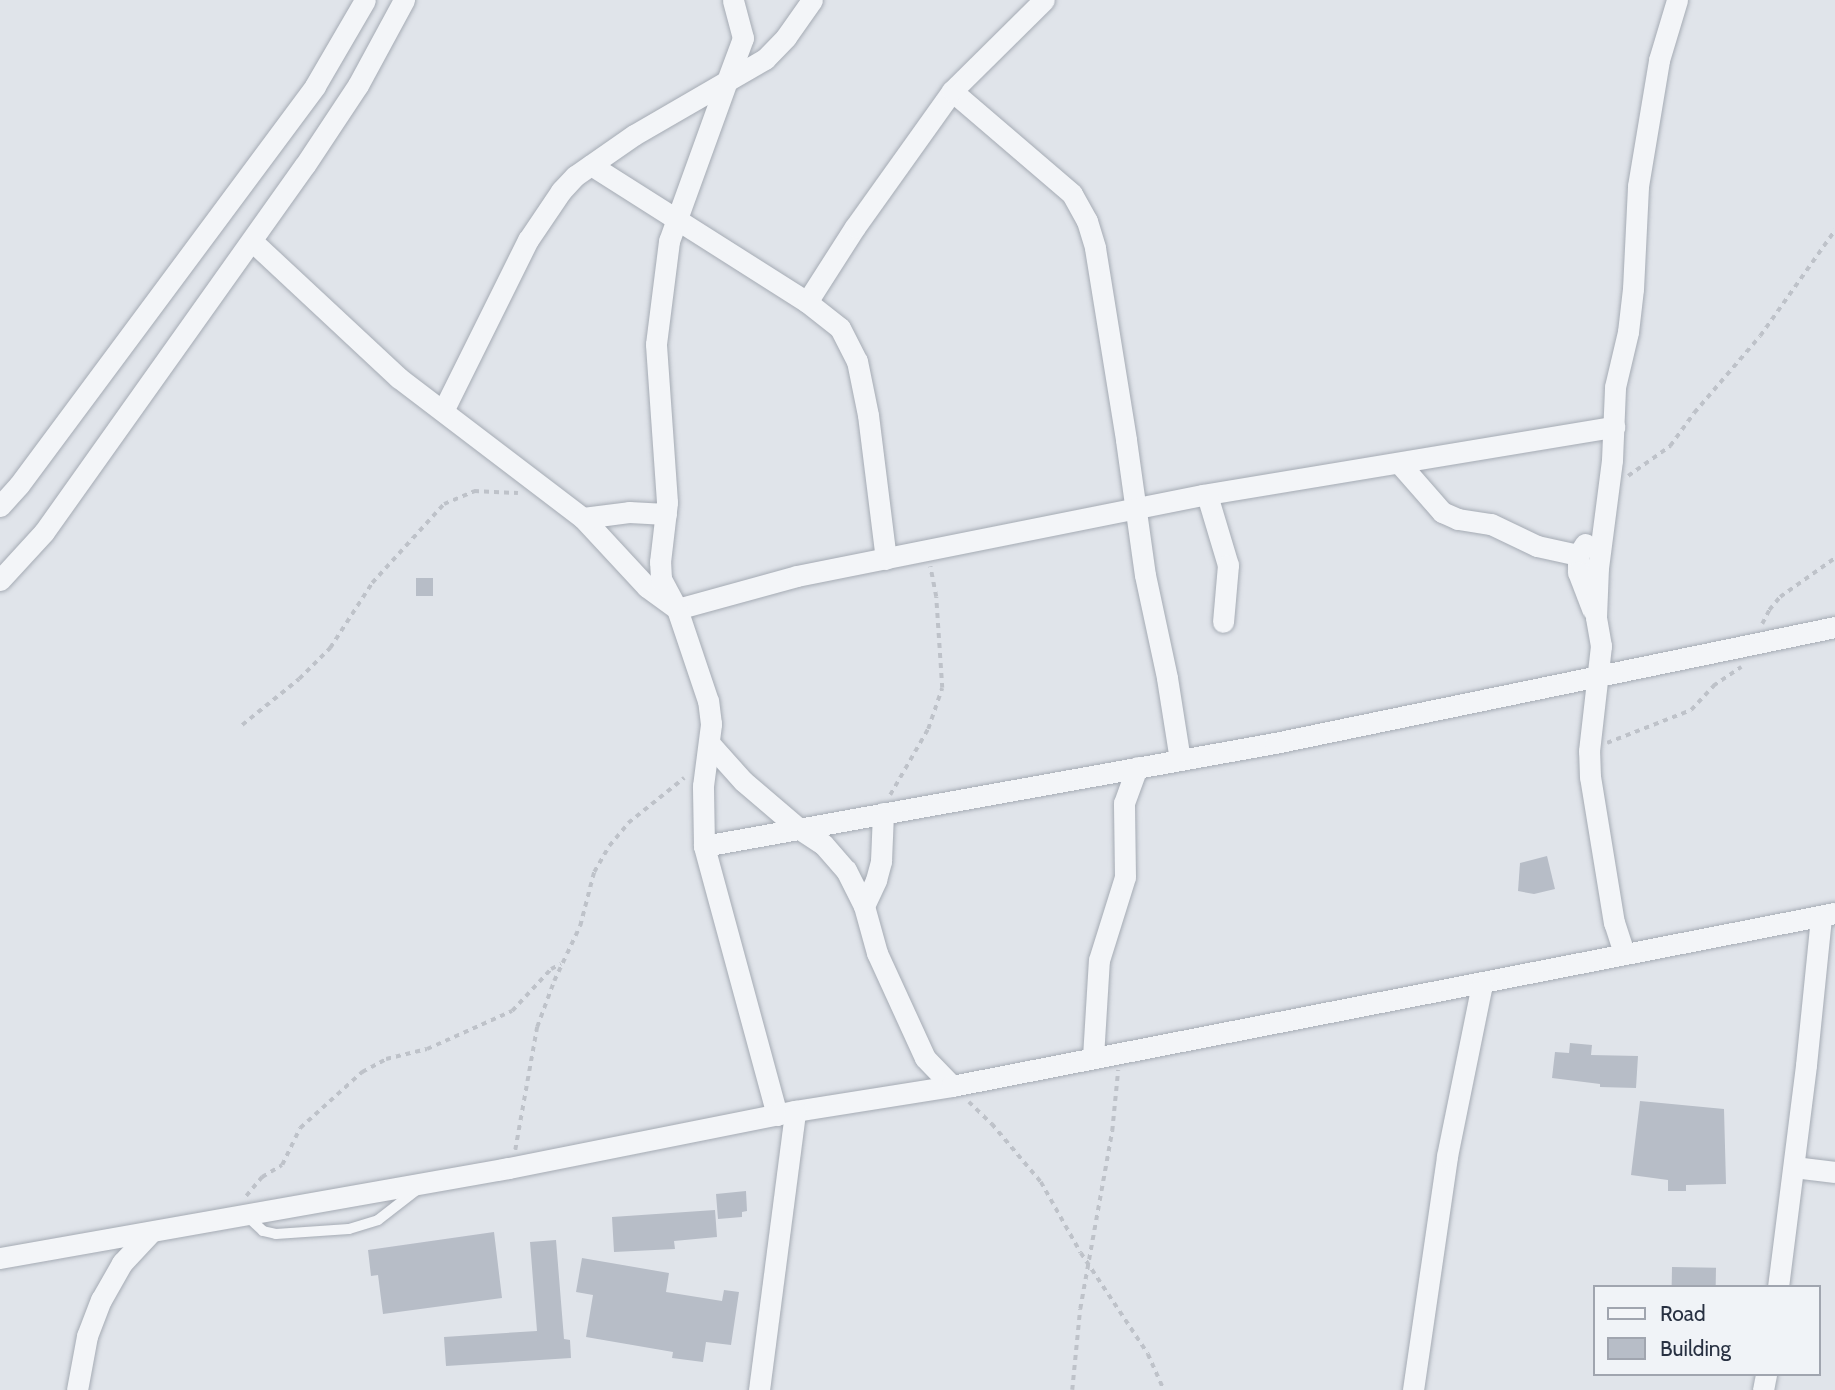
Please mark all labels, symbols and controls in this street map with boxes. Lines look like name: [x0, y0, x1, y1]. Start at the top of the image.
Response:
legend: [1594, 1285, 1821, 1376]
text: Road: [1660, 1301, 1706, 1326]
text: Building: [1660, 1336, 1731, 1361]

